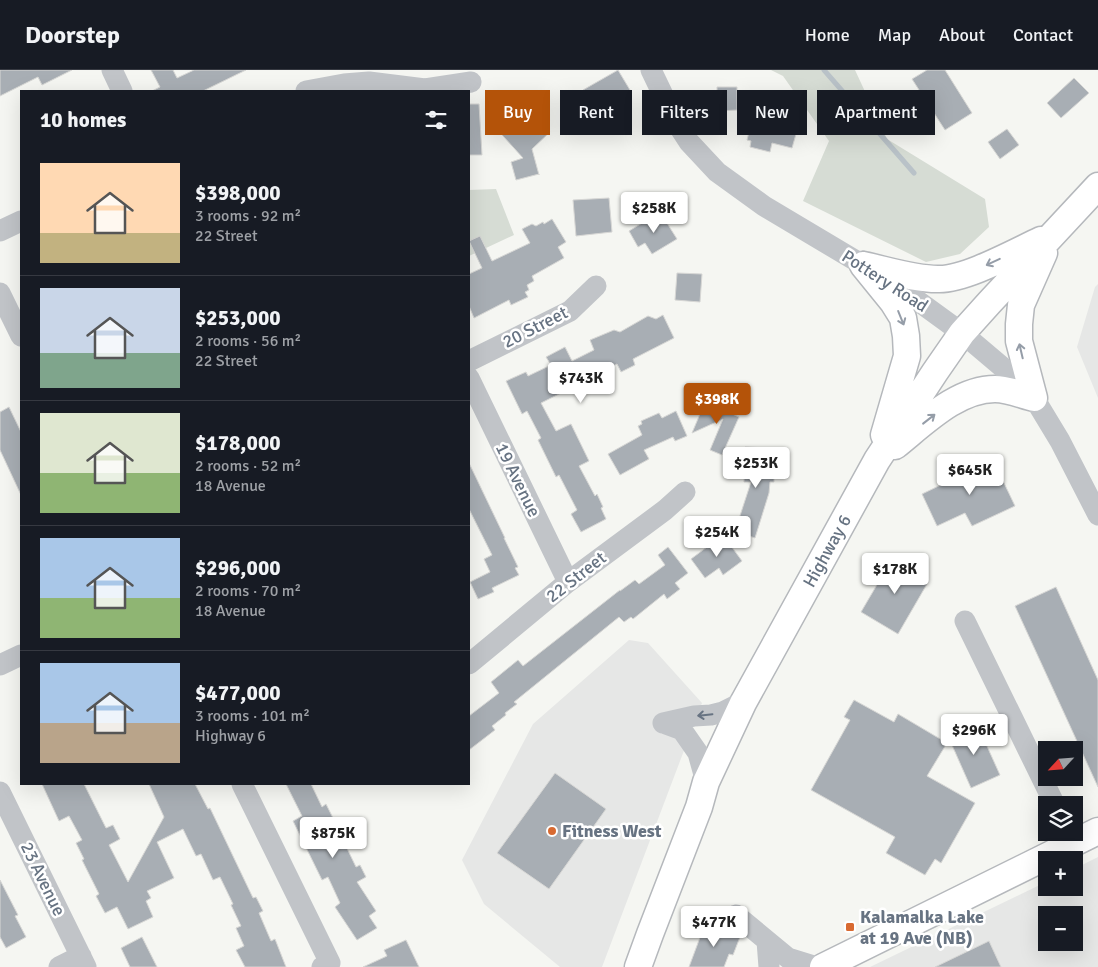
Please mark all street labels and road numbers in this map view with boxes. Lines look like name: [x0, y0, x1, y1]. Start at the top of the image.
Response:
street label: Pottery Road: [838, 245, 932, 317]
street label: 20 Street: [499, 301, 571, 353]
street label: 19 Avenue: [491, 439, 545, 521]
street label: Highway 6: [798, 511, 856, 591]
street label: 22 Street: [542, 547, 610, 607]
street label: 23 Avenue: [16, 838, 70, 920]

